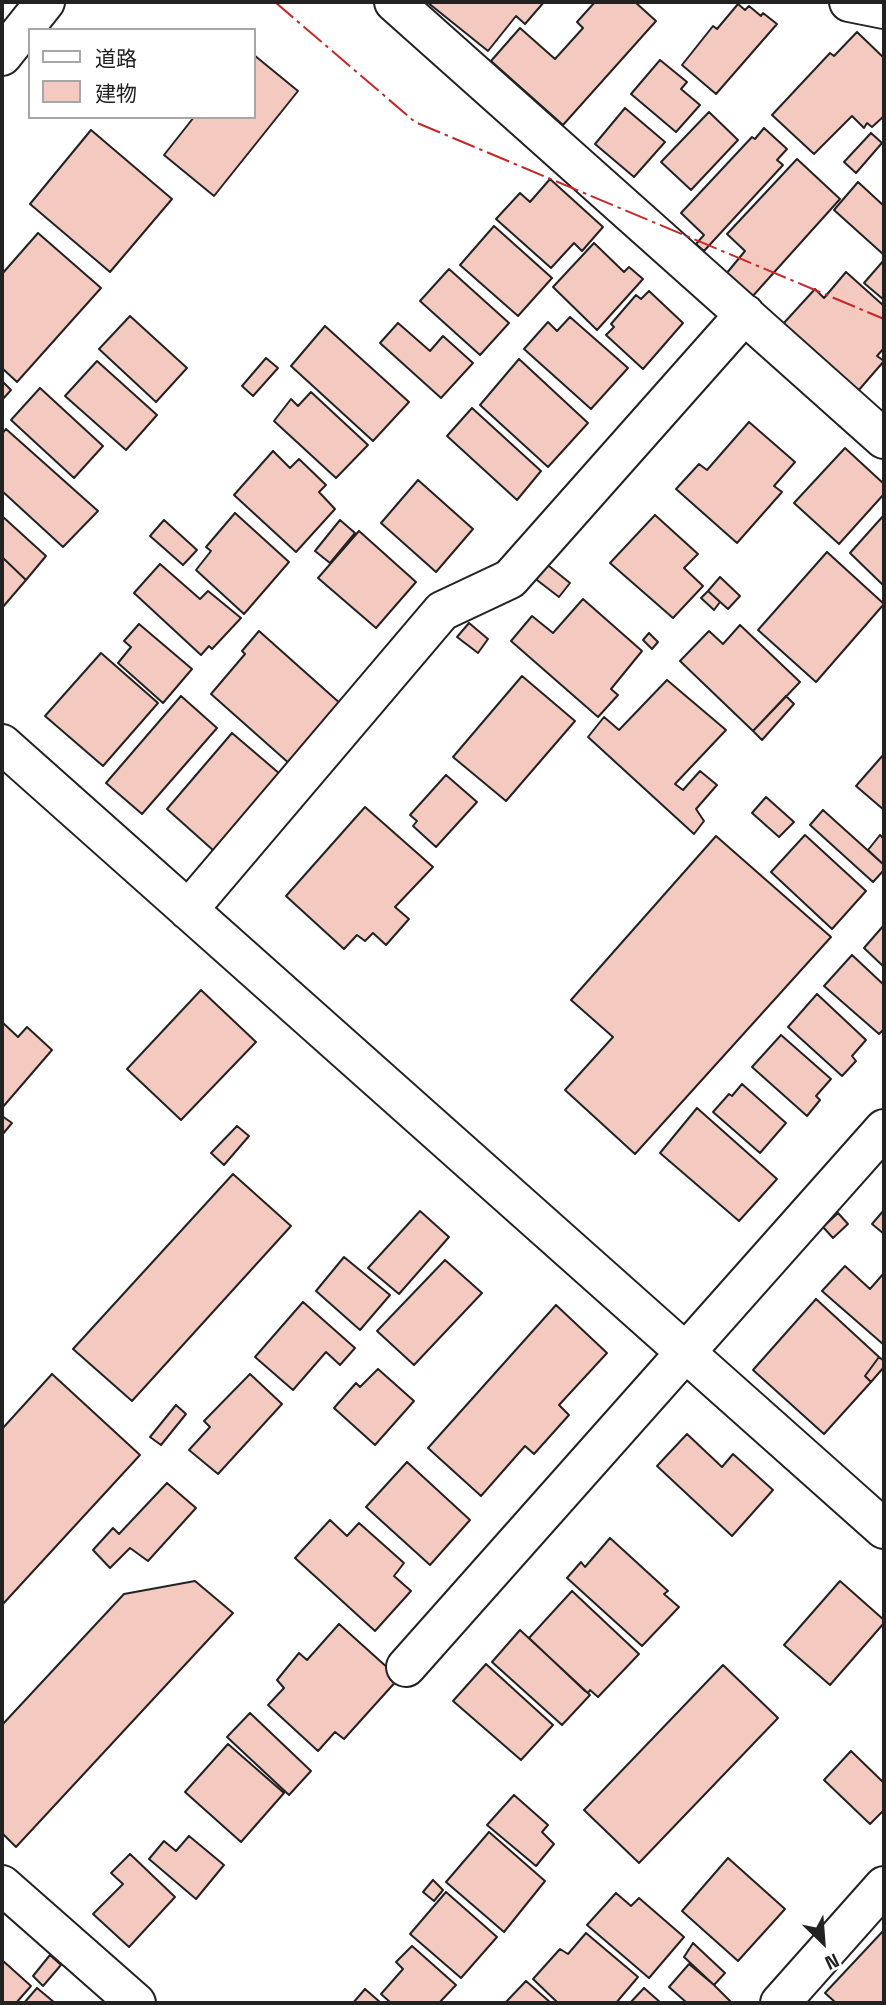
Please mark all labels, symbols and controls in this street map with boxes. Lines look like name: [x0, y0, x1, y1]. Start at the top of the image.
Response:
legend: [28, 28, 256, 119]
text: 道路: [95, 45, 137, 72]
text: 建物: [95, 80, 137, 107]
north arrow: [788, 1907, 858, 1977]
text: N: [821, 1947, 843, 1976]

